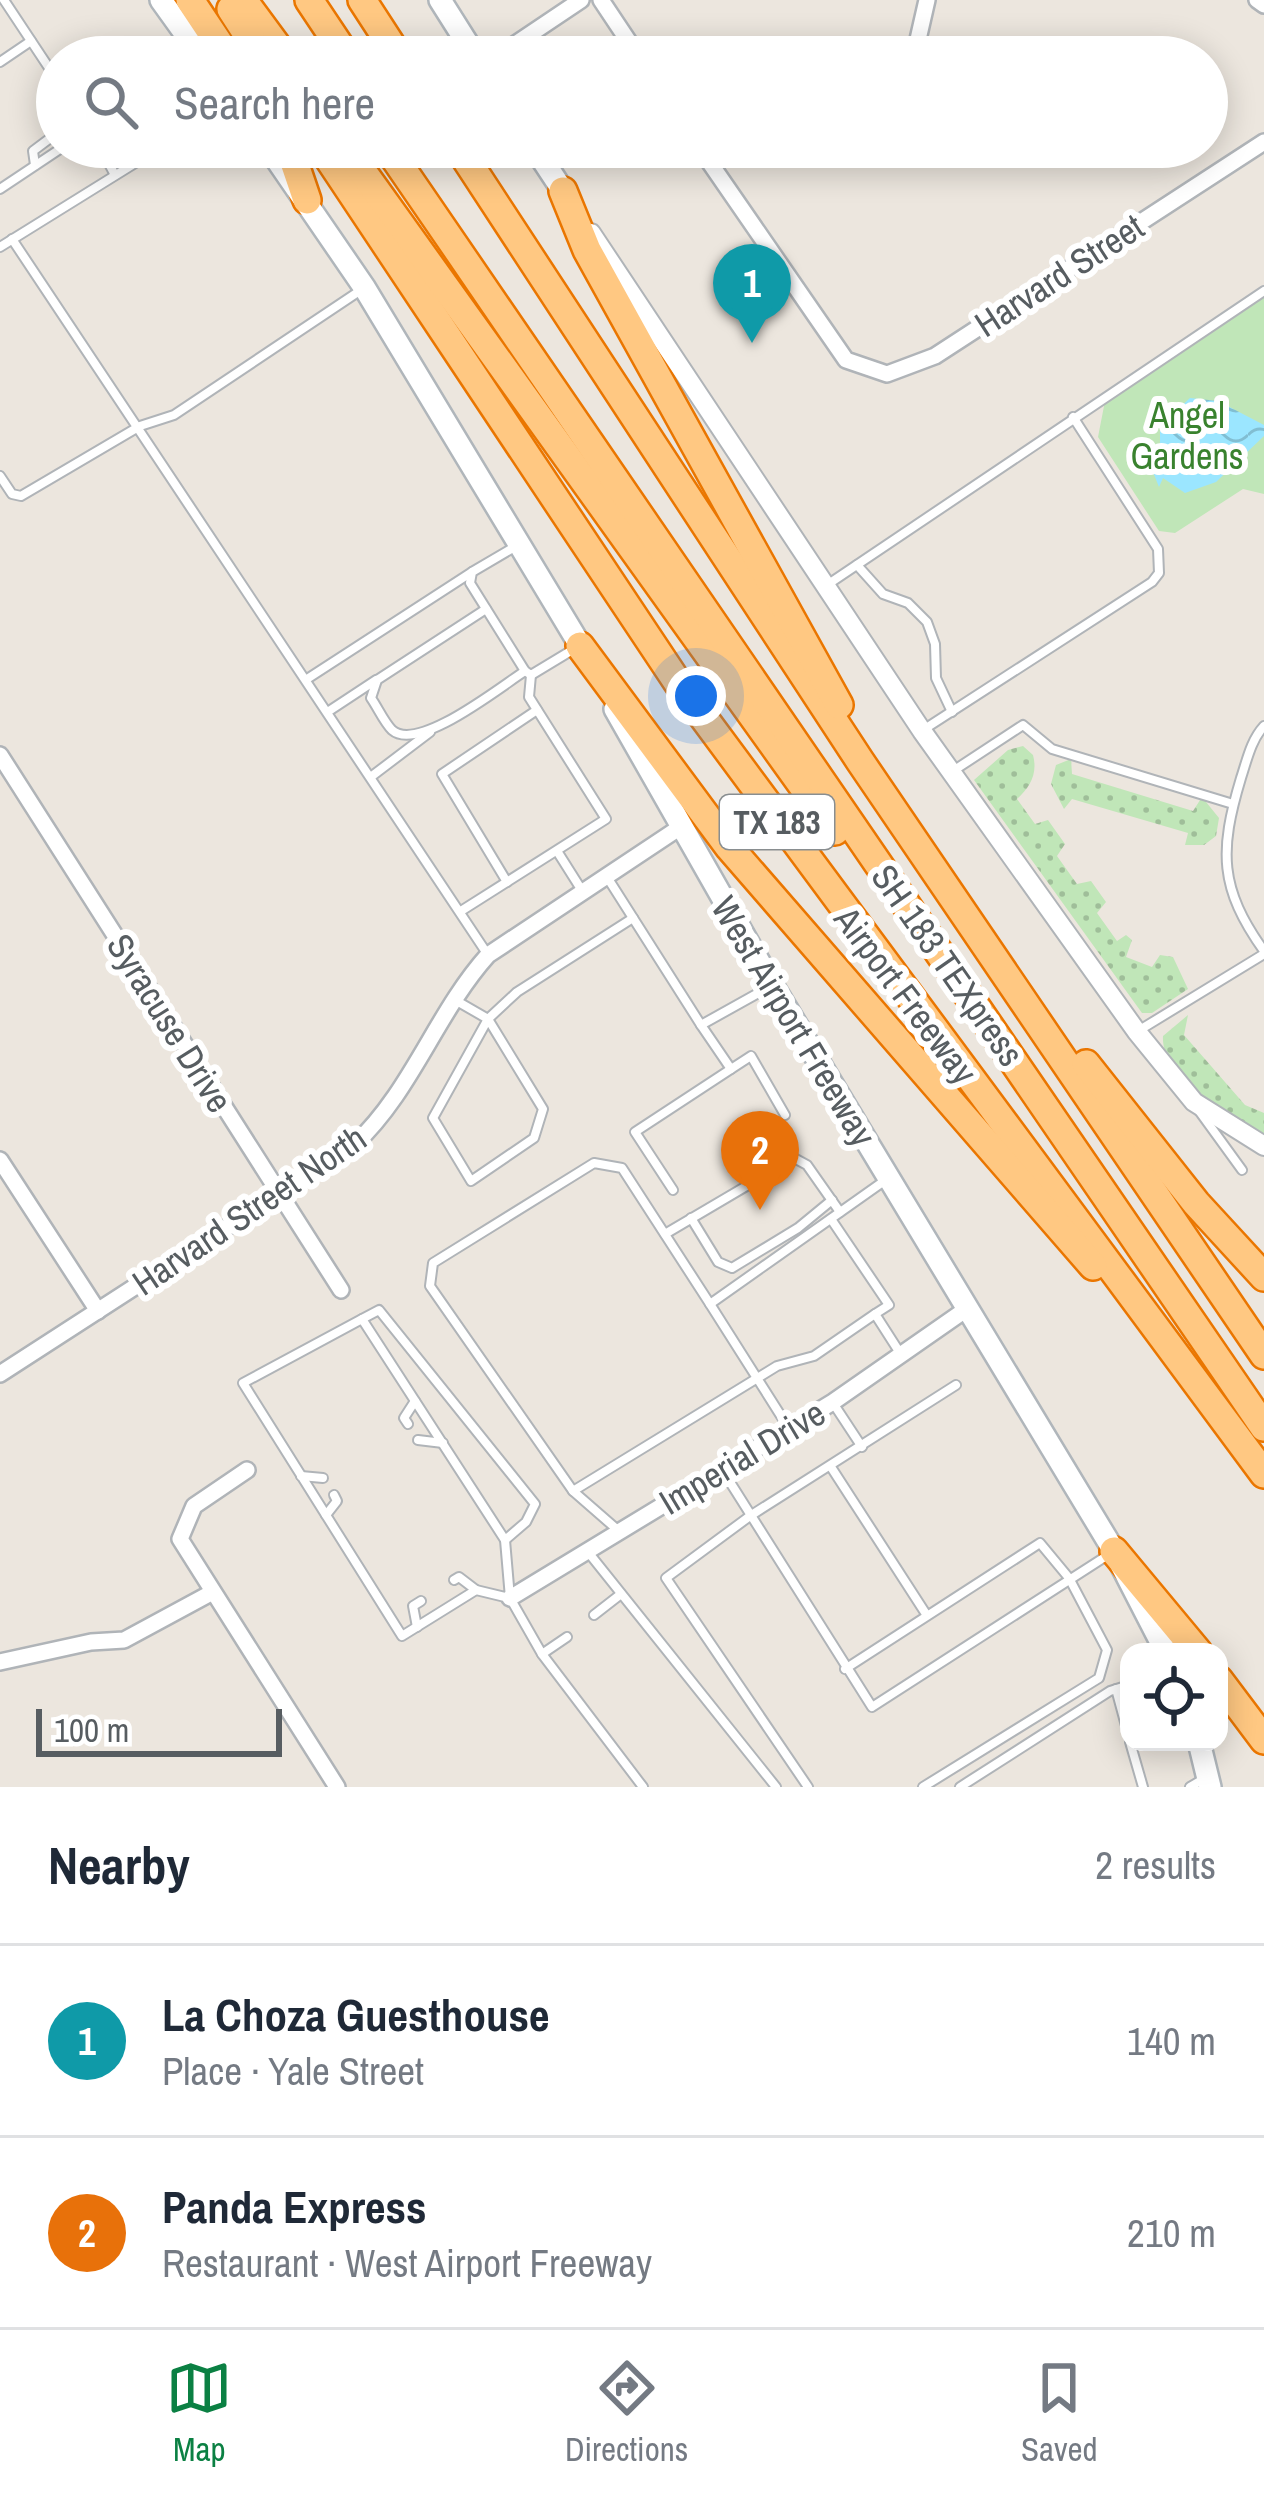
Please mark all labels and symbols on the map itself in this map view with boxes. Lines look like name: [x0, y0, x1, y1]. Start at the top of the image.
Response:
street label: Harvard Street: [965, 203, 1153, 347]
pin: 1: [713, 244, 791, 343]
park label: Angel Gardens: [1130, 391, 1244, 480]
your location: [666, 666, 726, 726]
road number: TX 183: [720, 795, 834, 849]
street label: SH 183 TEXpress: [861, 855, 1035, 1075]
street label: West Airport Freeway: [700, 887, 888, 1155]
street label: Airport Freeway: [823, 896, 988, 1093]
street label: Syracuse Drive: [96, 925, 244, 1121]
pin: 2: [721, 1111, 799, 1210]
street label: Harvard Street North: [123, 1114, 375, 1306]
street label: Imperial Drive: [650, 1389, 834, 1525]
scale bar: [36, 1703, 282, 1756]

